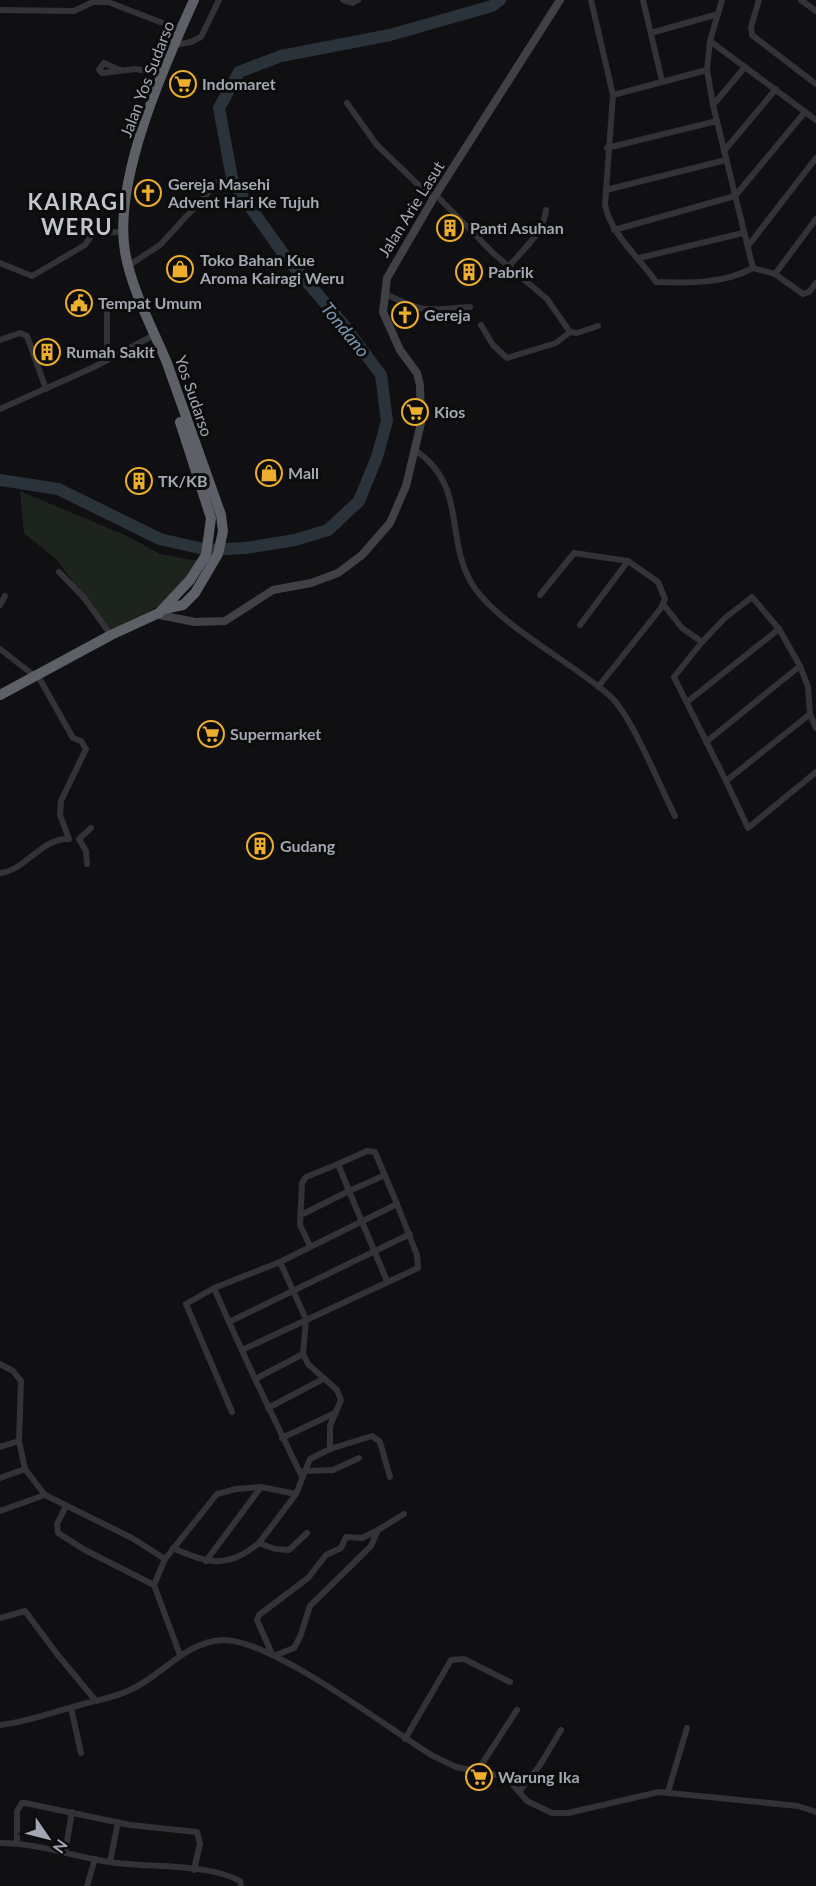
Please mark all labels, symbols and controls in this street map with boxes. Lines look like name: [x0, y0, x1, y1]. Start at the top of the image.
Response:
street label: Jalan Yos Sudarso: [116, 18, 177, 140]
supermarket icon: Indomaret: [168, 69, 198, 99]
place label: Indomaret: [202, 74, 276, 93]
street label: Jalan Arie Lasut: [374, 157, 448, 260]
place label: Gereja Masehi Advent Hari Ke Tujuh: [167, 174, 319, 211]
church icon: Gereja Masehi Advent Hari Ke Tujuh: [133, 178, 163, 208]
district label: KAIRAGI WERU: [28, 188, 126, 240]
building icon: Panti Asuhan: [435, 213, 465, 243]
place label: Panti Asuhan: [470, 218, 564, 237]
place label: Toko Bahan Kue Aroma Kairagi Weru: [199, 250, 344, 287]
shop icon: Toko Bahan Kue Aroma Kairagi Weru: [165, 254, 195, 284]
building icon: Pabrik: [454, 257, 484, 287]
place label: Pabrik: [488, 262, 534, 281]
public building icon: Tempat Umum: [64, 288, 94, 318]
place label: Tempat Umum: [98, 293, 202, 312]
water label: Tondano: [317, 297, 375, 361]
church icon: Gereja: [390, 300, 420, 330]
place label: Gereja: [424, 305, 471, 324]
building icon: Rumah Sakit: [32, 337, 62, 367]
place label: Rumah Sakit: [66, 342, 155, 361]
street label: Yos Sudarso: [172, 353, 217, 439]
supermarket icon: Kios: [400, 397, 430, 427]
place label: Kios: [434, 402, 465, 421]
shop icon: Mall: [254, 458, 284, 488]
place label: Mall: [288, 463, 319, 482]
building icon: TK/KB: [124, 466, 154, 496]
place label: TK/KB: [158, 471, 208, 490]
supermarket icon: Supermarket: [196, 719, 226, 749]
place label: Supermarket: [230, 724, 321, 743]
building icon: Gudang: [245, 831, 275, 861]
place label: Gudang: [280, 836, 336, 855]
supermarket icon: Warung Ika: [464, 1762, 494, 1792]
place label: Warung Ika: [498, 1767, 580, 1786]
north arrow: [18, 1808, 78, 1868]
text: N: [49, 1836, 72, 1857]

